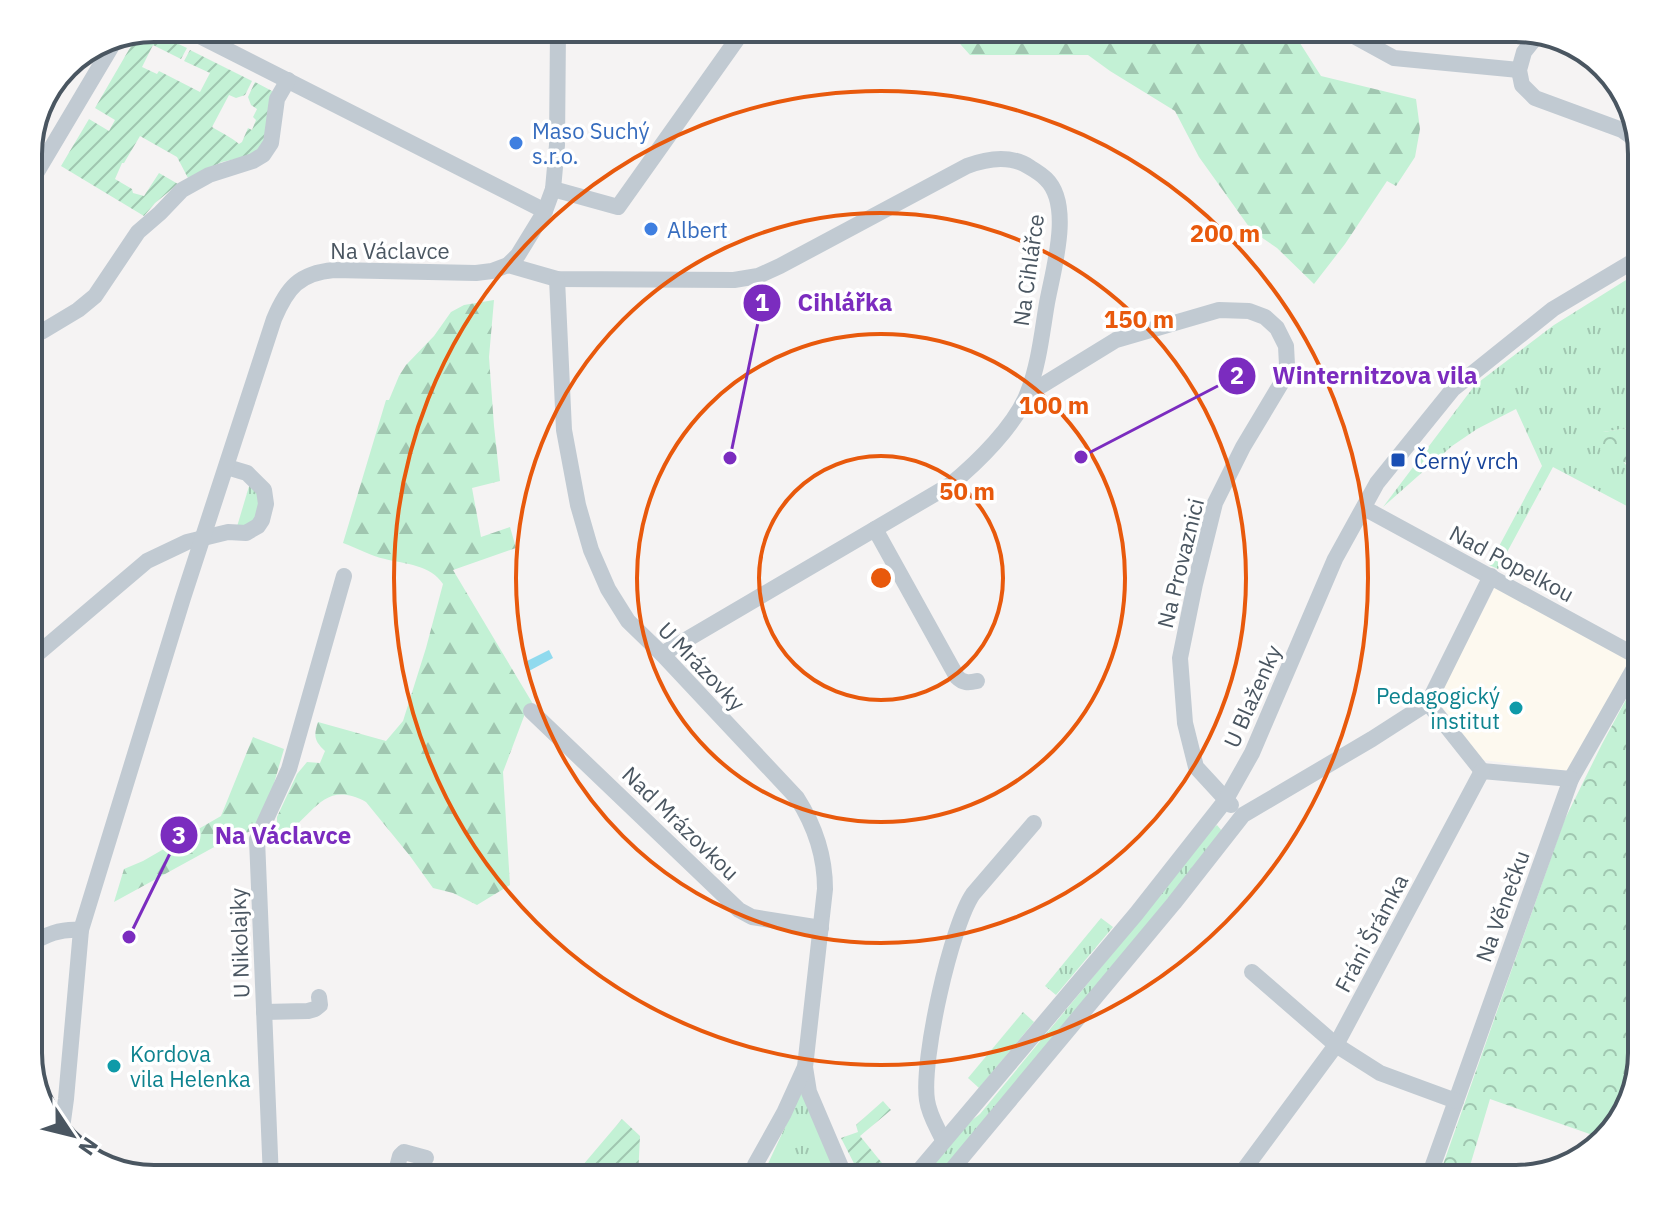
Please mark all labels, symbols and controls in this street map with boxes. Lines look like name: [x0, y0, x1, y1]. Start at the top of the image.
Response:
place label: Maso Suchý s.r.o.: [532, 116, 650, 170]
marker: Maso Suchý s.r.o.: [507, 134, 525, 152]
street label: Na Cihlářce: [1006, 212, 1050, 328]
place label: Albert: [667, 215, 728, 244]
text: 200 m: [1190, 217, 1260, 249]
marker: Albert: [642, 220, 660, 238]
street label: Na Václavce: [330, 236, 450, 265]
callout: Cihlářka: [742, 279, 908, 327]
text: 1: [755, 286, 769, 318]
text: Cihlářka: [798, 286, 892, 318]
text: 150 m: [1104, 303, 1174, 335]
callout: Winternitzova vila: [1217, 352, 1494, 400]
text: 2: [1230, 359, 1244, 391]
text: Winternitzova vila: [1272, 359, 1478, 391]
text: 100 m: [1019, 389, 1089, 421]
place label: Černý vrch: [1414, 446, 1519, 475]
marker: Černý vrch: [1389, 451, 1407, 469]
text: 50 m: [939, 475, 995, 507]
street label: Na Provaznici: [1150, 495, 1210, 631]
street label: Nad Popelkou: [1445, 518, 1579, 608]
centre of rings: [867, 564, 895, 592]
street label: U Mrázovky: [652, 615, 752, 717]
street label: U Blaženky: [1217, 640, 1287, 752]
place label: Pedagogický institut: [1376, 681, 1500, 735]
marker: Pedagogický institut: [1507, 699, 1525, 717]
street label: Nad Mrázovkou: [616, 760, 746, 886]
callout: Na Václavce: [159, 811, 368, 859]
text: 3: [172, 819, 186, 851]
text: Na Václavce: [215, 819, 351, 851]
street label: Na Věnečku: [1468, 846, 1536, 966]
street label: Fráni Šrámka: [1328, 869, 1414, 997]
street label: U Nikolajky: [223, 887, 255, 999]
place label: Kordova vila Helenka: [130, 1039, 251, 1093]
marker: Kordova vila Helenka: [105, 1057, 123, 1075]
north arrow: [32, 1095, 112, 1175]
text: N: [72, 1132, 105, 1162]

